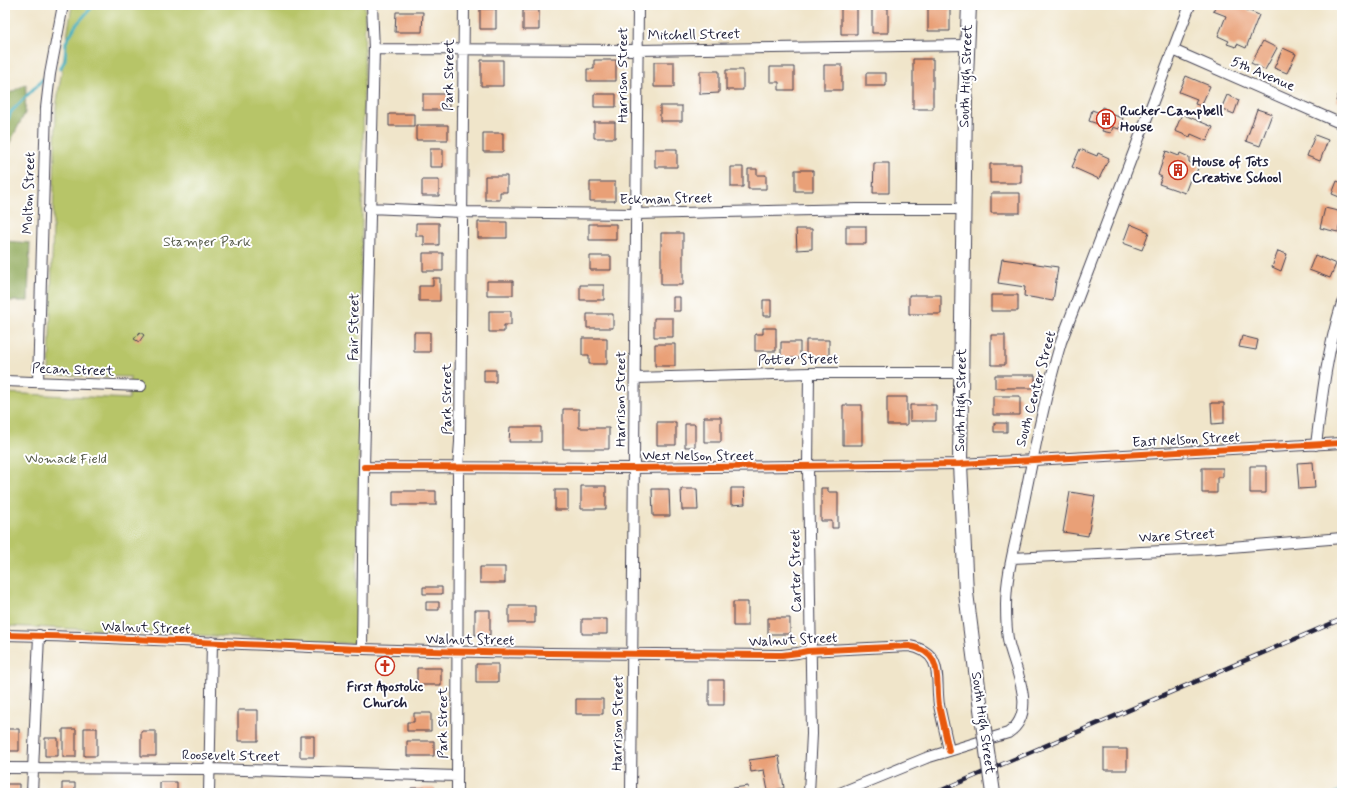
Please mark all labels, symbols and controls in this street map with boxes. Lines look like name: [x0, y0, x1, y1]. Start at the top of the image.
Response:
street label: South High Street: [955, 23, 979, 128]
street label: Mitchell Street: [647, 25, 741, 45]
street label: Harrison Street: [614, 27, 632, 123]
street label: Park Street: [439, 38, 459, 111]
street label: 5th Avenue: [1228, 52, 1298, 96]
place label: Rucker-Campbell House: [1120, 102, 1223, 136]
building icon: Rucker-Campbell House: [1095, 108, 1117, 130]
street label: Molton Street: [19, 152, 39, 234]
place label: House of Tots Creative School: [1192, 153, 1282, 187]
building icon: House of Tots Creative School: [1167, 159, 1189, 181]
street label: Eckman Street: [620, 189, 712, 209]
park label: Stamper Park: [163, 233, 251, 251]
street label: Fair Street: [344, 292, 364, 361]
street label: South Center Street: [1012, 329, 1060, 449]
street label: South High Street: [951, 347, 973, 452]
street label: Potter Street: [758, 350, 838, 370]
street label: Harrison Street: [612, 351, 630, 447]
street label: Pecan Street: [32, 360, 115, 380]
street label: Park Street: [438, 362, 456, 435]
street label: East Nelson Street: [1132, 428, 1240, 452]
street label: West Nelson Street: [642, 447, 754, 465]
park label: Womack Field: [25, 450, 107, 468]
street label: Ware Street: [1138, 525, 1216, 547]
street label: Carter Street: [786, 529, 806, 613]
street label: Walnut Street: [101, 617, 191, 639]
street label: Walnut Street: [748, 629, 838, 651]
street label: Walnut Street: [425, 630, 515, 650]
church icon: First Apostolic Church: [374, 655, 396, 677]
street label: South High Street: [965, 671, 999, 776]
street label: Harrison Street: [608, 674, 628, 771]
place label: First Apostolic Church: [347, 678, 424, 712]
street label: Park Street: [434, 686, 452, 759]
street label: Roosevelt Street: [182, 746, 281, 766]

